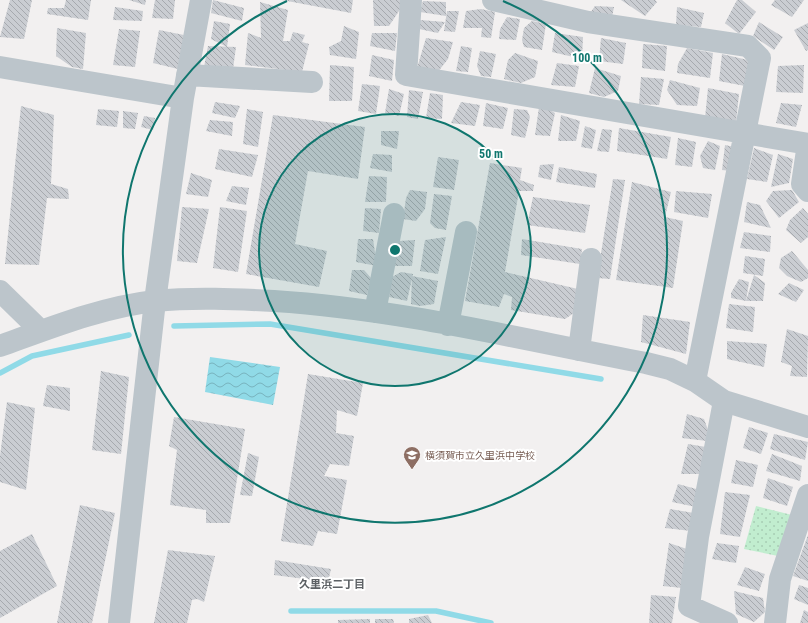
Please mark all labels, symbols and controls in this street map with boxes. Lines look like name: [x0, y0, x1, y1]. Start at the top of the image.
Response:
text: 100 m: [572, 51, 602, 65]
text: 50 m: [479, 147, 503, 161]
centre of rings: [388, 243, 402, 257]
school or university icon: 横須賀市立久里浜中学校: [402, 445, 422, 470]
place label: 横須賀市立久里浜中学校: [425, 450, 535, 461]
district label: 久里浜二丁目: [299, 578, 365, 591]

